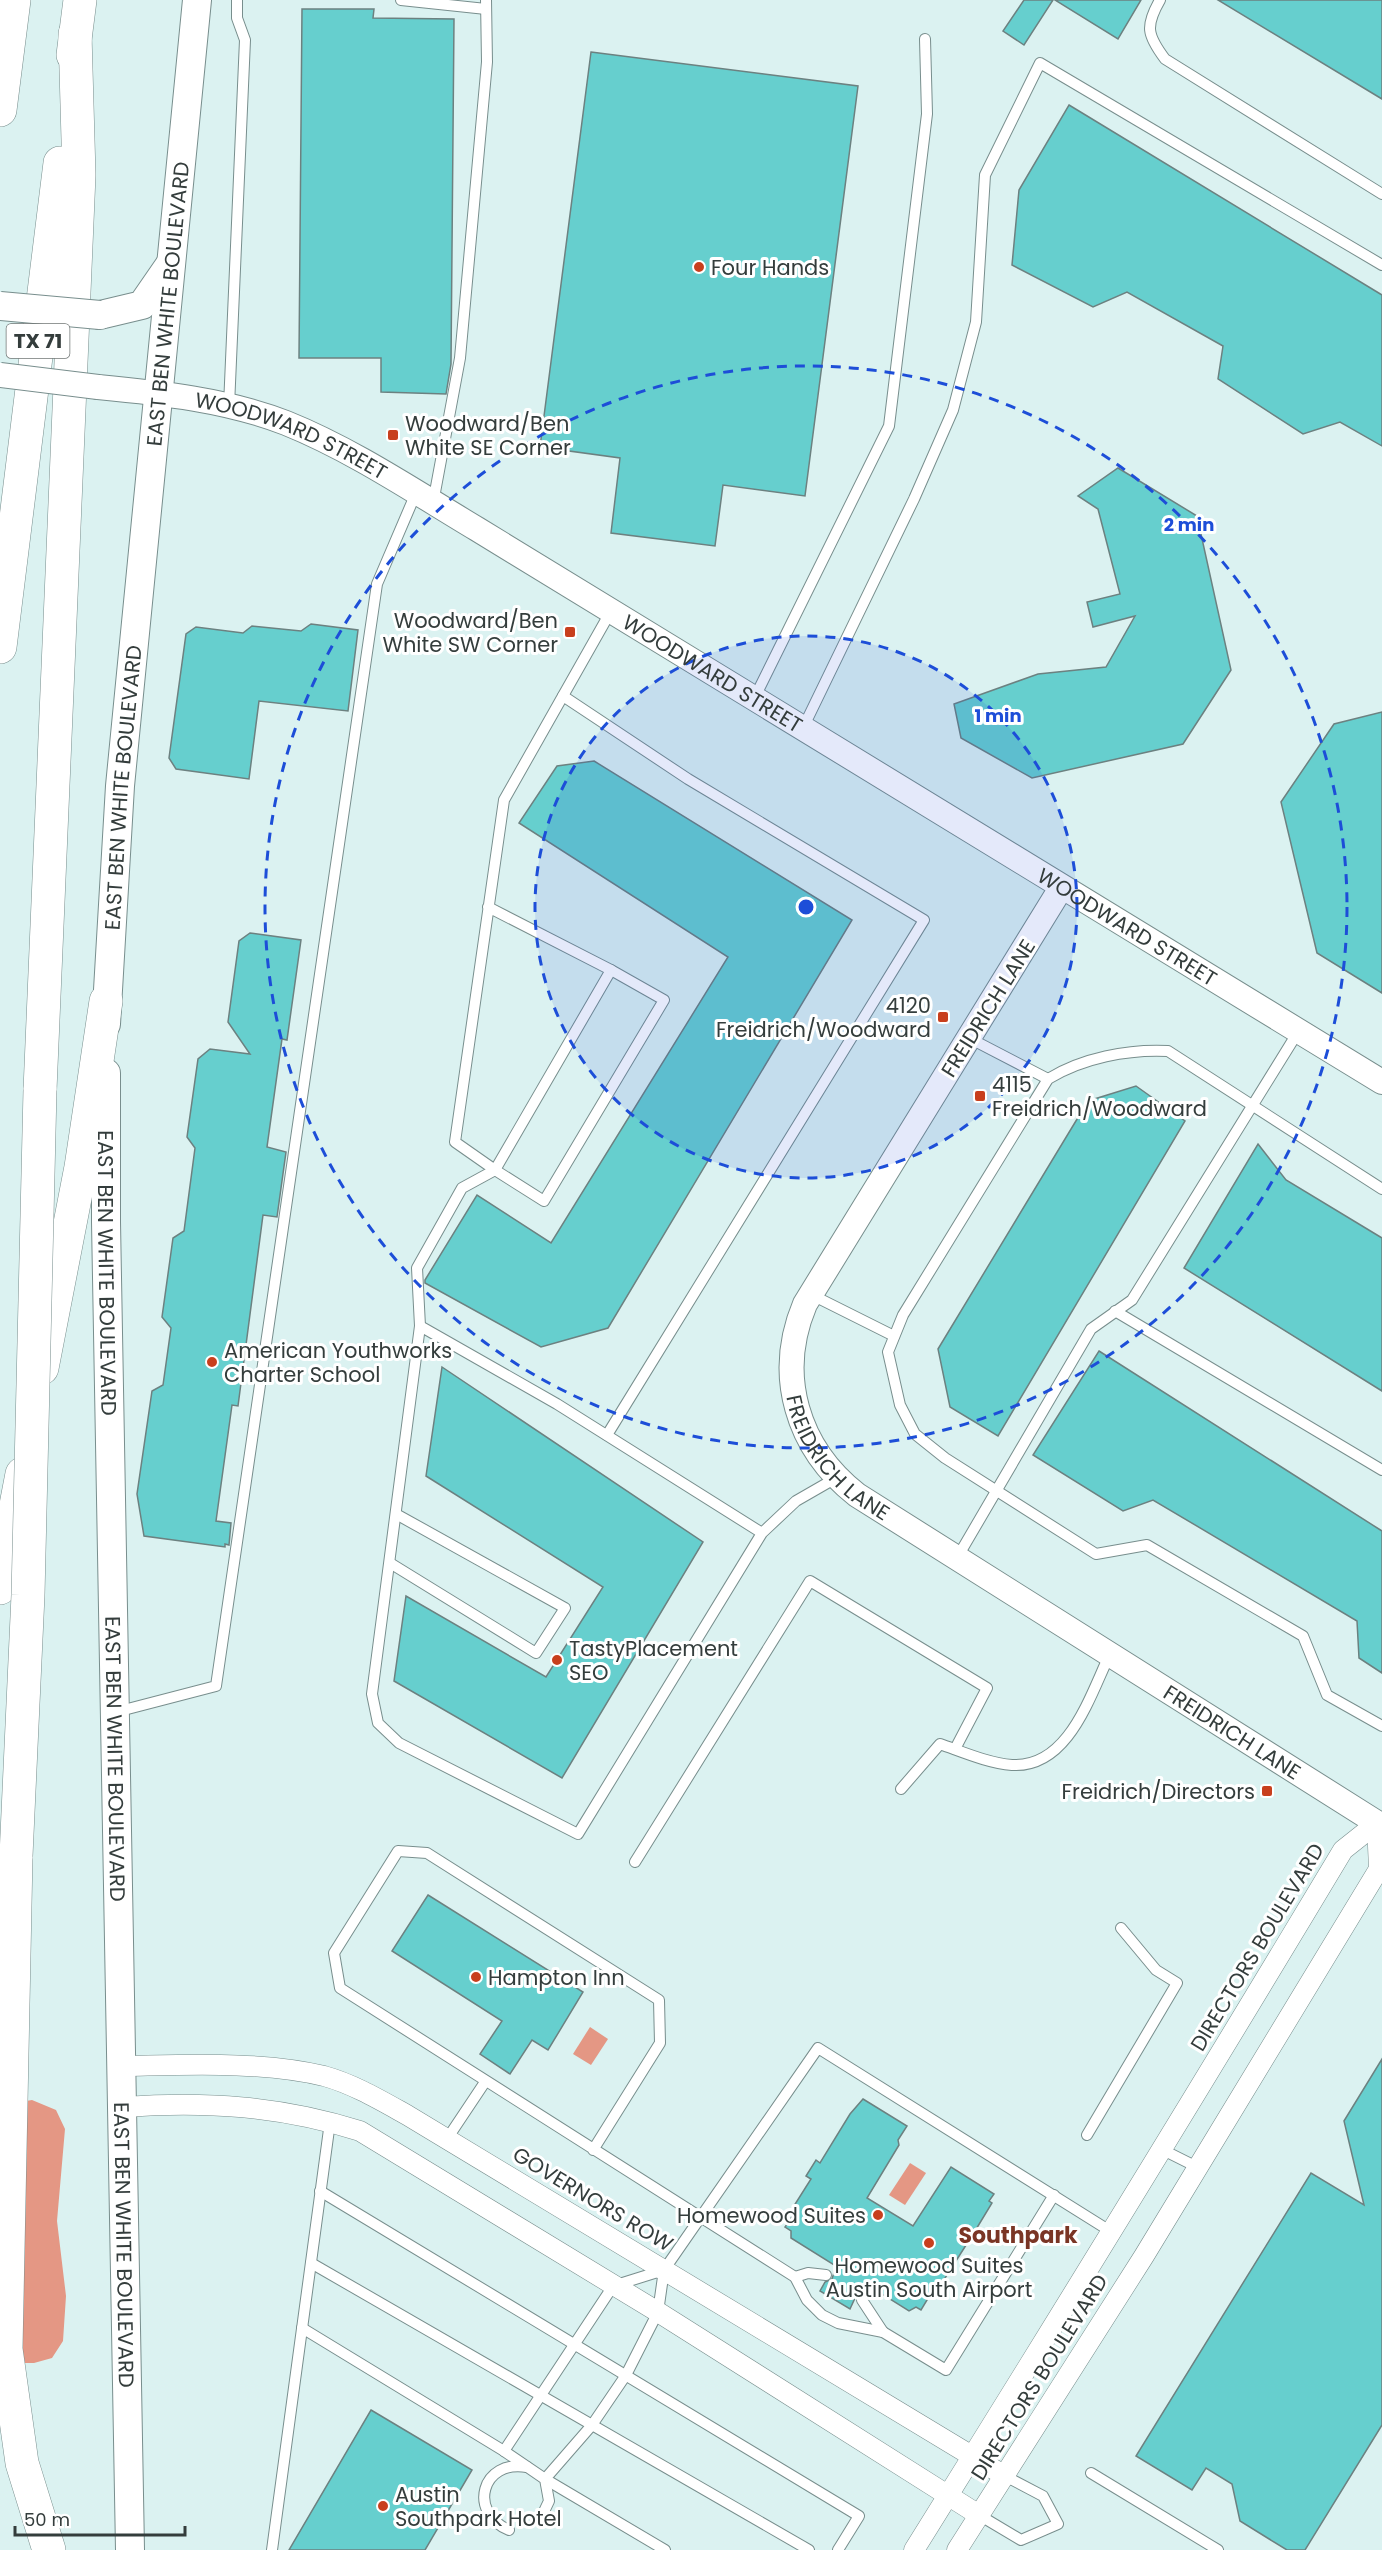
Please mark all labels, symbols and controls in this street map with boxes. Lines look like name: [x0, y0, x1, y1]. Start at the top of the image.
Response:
street label: EAST BEN WHITE BOULEVARD: [139, 160, 196, 447]
place label: Four Hands: [711, 253, 829, 282]
marker: Four Hands: [692, 260, 706, 274]
road number: TX 71: [6, 324, 70, 358]
street label: WOODWARD STREET: [193, 385, 393, 486]
place label: Woodward/Ben White SE Corner: [405, 409, 571, 462]
marker: Woodward/Ben White SE Corner: [386, 428, 400, 442]
text: 2 min: [1164, 512, 1214, 537]
place label: Woodward/Ben White SW Corner: [382, 606, 558, 659]
street label: WOODWARD STREET: [617, 607, 808, 739]
marker: Woodward/Ben White SW Corner: [563, 625, 577, 639]
street label: EAST BEN WHITE BOULEVARD: [97, 644, 148, 931]
text: 1 min: [974, 703, 1022, 728]
street label: WOODWARD STREET: [1032, 860, 1223, 992]
centre of rings: [796, 897, 816, 917]
street label: FREIDRICH LANE: [934, 934, 1042, 1082]
place label: 4120 Freidrich/Woodward: [716, 991, 931, 1044]
marker: 4120 Freidrich/Woodward: [936, 1010, 950, 1024]
place label: 4115 Freidrich/Woodward: [992, 1070, 1207, 1123]
marker: 4115 Freidrich/Woodward: [973, 1089, 987, 1103]
street label: EAST BEN WHITE BOULEVARD: [92, 1130, 124, 1416]
place label: American Youthworks Charter School: [224, 1336, 452, 1389]
marker: American Youthworks Charter School: [205, 1355, 219, 1369]
street label: FREIDRICH LANE: [780, 1392, 896, 1527]
street label: EAST BEN WHITE BOULEVARD: [99, 1616, 133, 1902]
place label: TastyPlacement SEO: [569, 1634, 738, 1687]
marker: TastyPlacement SEO: [550, 1653, 564, 1667]
street label: FREIDRICH LANE: [1158, 1678, 1307, 1786]
place label: Freidrich/Directors: [1062, 1777, 1255, 1806]
marker: Freidrich/Directors: [1260, 1784, 1274, 1798]
street label: DIRECTORS BOULEVARD: [1183, 1838, 1331, 2056]
place label: Hampton Inn: [488, 1963, 625, 1992]
marker: Hampton Inn: [469, 1970, 483, 1984]
street label: EAST BEN WHITE BOULEVARD: [107, 2102, 142, 2388]
street label: GOVERNORS ROW: [507, 2140, 679, 2259]
place label: Homewood Suites: [677, 2201, 866, 2230]
marker: Homewood Suites: [871, 2208, 885, 2222]
district label: Southpark: [958, 2220, 1078, 2251]
marker: Homewood Suites Austin South Airport: [922, 2236, 936, 2250]
place label: Homewood Suites Austin South Airport: [826, 2251, 1032, 2304]
street label: DIRECTORS BOULEVARD: [964, 2269, 1114, 2485]
place label: Austin Southpark Hotel: [395, 2480, 562, 2533]
scale bar: [15, 2499, 184, 2537]
marker: Austin Southpark Hotel: [376, 2499, 390, 2513]
text: 50 m: [24, 2507, 70, 2532]

